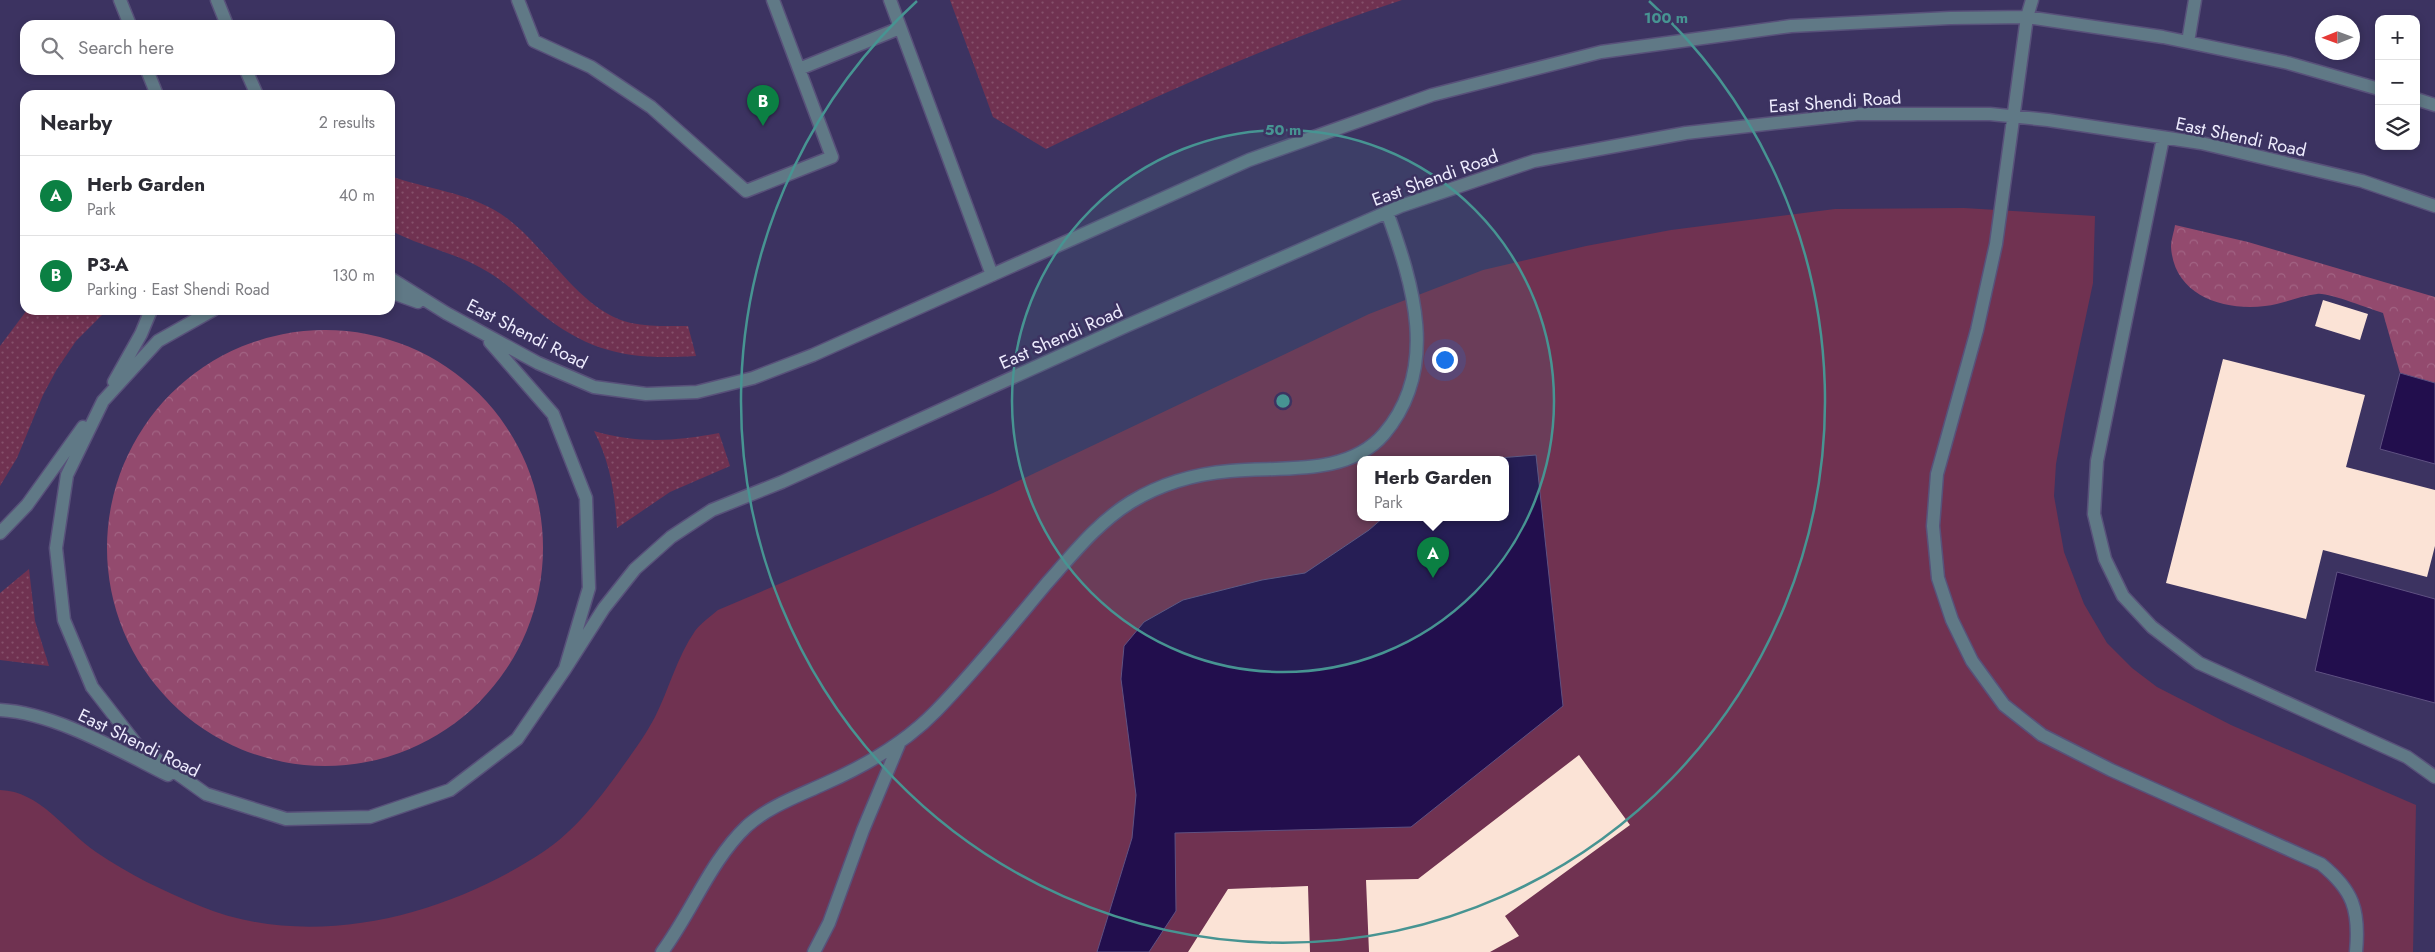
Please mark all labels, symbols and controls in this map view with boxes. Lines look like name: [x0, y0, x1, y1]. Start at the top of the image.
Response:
text: 100 m: [1644, 7, 1688, 29]
north arrow: [2315, 15, 2360, 60]
map controls: [2375, 15, 2420, 150]
button: +: [2375, 15, 2420, 60]
search box: [20, 20, 395, 75]
icon: search: [38, 34, 66, 62]
text: Search here: [78, 34, 174, 61]
button: −: [2375, 60, 2420, 105]
street label: East Shendi Road: [1768, 84, 1902, 120]
pin: B: [747, 85, 779, 126]
button: layers: [2375, 105, 2420, 150]
text: Nearby: [40, 108, 112, 138]
street label: East Shendi Road: [2173, 110, 2309, 164]
text: 2 results: [319, 111, 375, 134]
text: 50 m: [1265, 119, 1301, 141]
street label: East Shendi Road: [1368, 143, 1502, 213]
text: Herb Garden: [87, 171, 205, 198]
text: A: [50, 184, 62, 207]
text: 40 m: [339, 184, 375, 207]
text: Park: [87, 198, 116, 221]
text: P3-A: [87, 251, 129, 278]
text: B: [51, 264, 61, 287]
text: 130 m: [332, 264, 375, 287]
text: Parking · East Shendi Road: [87, 278, 270, 301]
street label: East Shendi Road: [462, 292, 592, 376]
street label: East Shendi Road: [995, 298, 1127, 376]
your location: [1432, 347, 1458, 373]
centre of rings: [1274, 392, 1292, 410]
popup: [1357, 456, 1509, 521]
text: Herb Garden: [1374, 464, 1492, 491]
text: Park: [1374, 491, 1402, 514]
pin: A: [1417, 537, 1449, 578]
street label: East Shendi Road: [74, 702, 204, 784]

